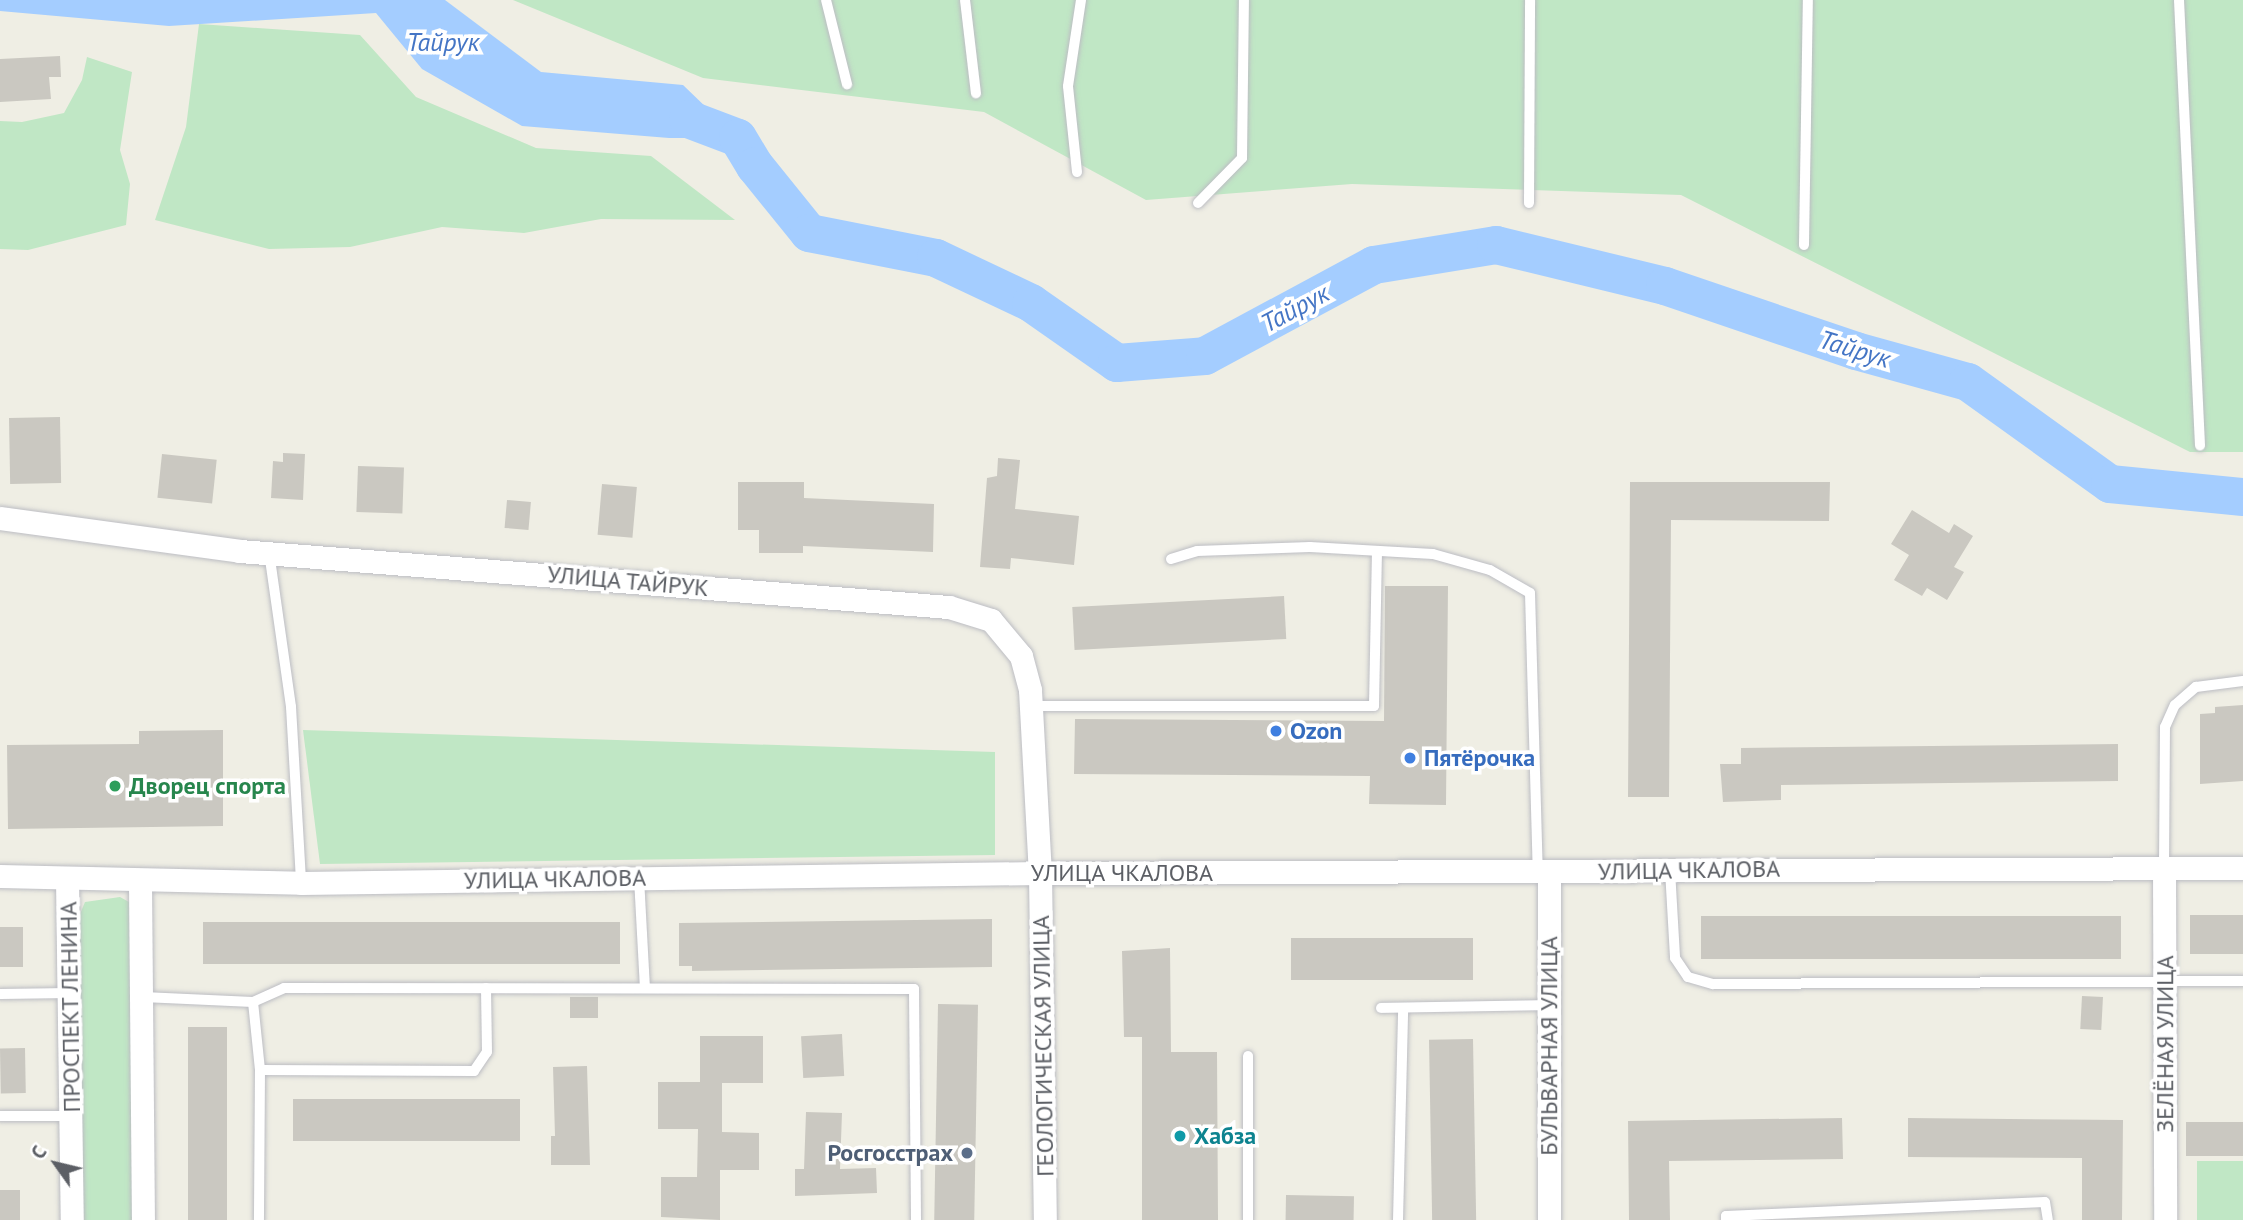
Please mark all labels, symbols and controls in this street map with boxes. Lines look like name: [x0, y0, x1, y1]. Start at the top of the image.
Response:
water label: Тайрук: [406, 26, 480, 58]
water label: Тайрук: [1255, 277, 1335, 339]
water label: Тайрук: [1815, 323, 1895, 375]
street label: УЛИЦА ТАЙРУК: [545, 560, 711, 602]
place label: Ozon: [1290, 717, 1342, 745]
marker: Ozon: [1268, 723, 1284, 739]
place label: Пятёрочка: [1424, 744, 1535, 772]
marker: Пятёрочка: [1402, 750, 1418, 766]
place label: Дворец спорта: [129, 772, 286, 800]
marker: Дворец спорта: [107, 778, 123, 794]
street label: УЛИЦА ЧКАЛОВА: [1597, 854, 1781, 886]
street label: УЛИЦА ЧКАЛОВА: [1030, 859, 1214, 887]
street label: УЛИЦА ЧКАЛОВА: [463, 863, 647, 895]
street label: ПРОСПЕКТ ЛЕНИНА: [54, 901, 86, 1113]
street label: ГЕОЛОГИЧЕСКАЯ УЛИЦА: [1026, 915, 1060, 1177]
street label: БУЛЬВАРНАЯ УЛИЦА: [1535, 936, 1563, 1156]
street label: ЗЕЛЁНАЯ УЛИЦА: [2151, 955, 2179, 1133]
place label: Хабза: [1194, 1122, 1256, 1150]
marker: Хабза: [1172, 1128, 1188, 1144]
north arrow: [21, 1129, 91, 1199]
place label: Росгосстрах: [827, 1139, 953, 1167]
text: С: [26, 1141, 52, 1163]
marker: Росгосстрах: [959, 1145, 975, 1161]

